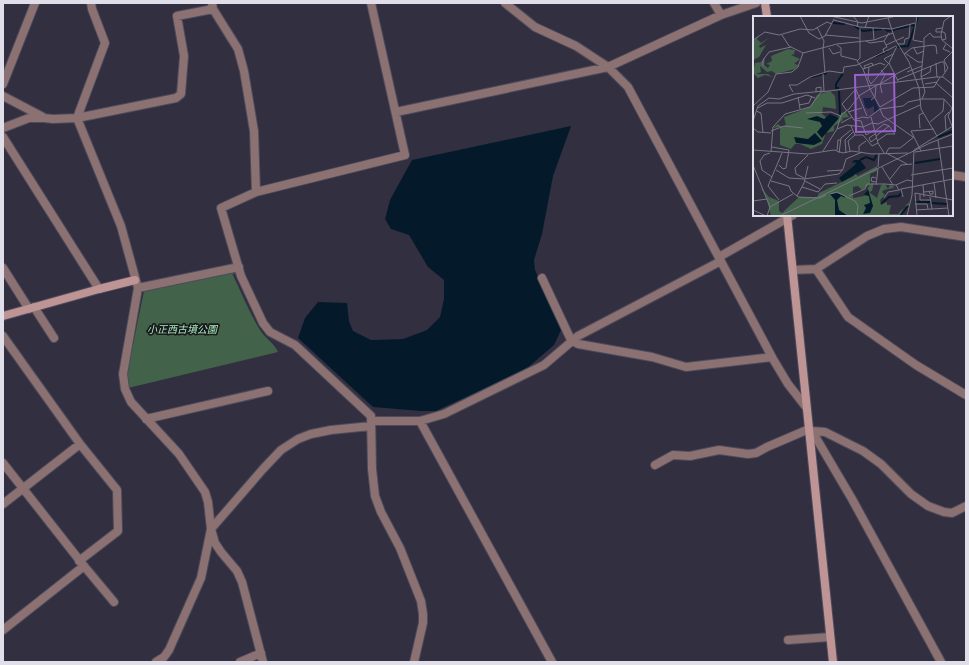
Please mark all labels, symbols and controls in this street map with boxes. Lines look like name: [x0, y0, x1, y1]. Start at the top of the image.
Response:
inset map: [753, 16, 953, 216]
park label: 小正西古墳公園: [147, 323, 219, 336]

